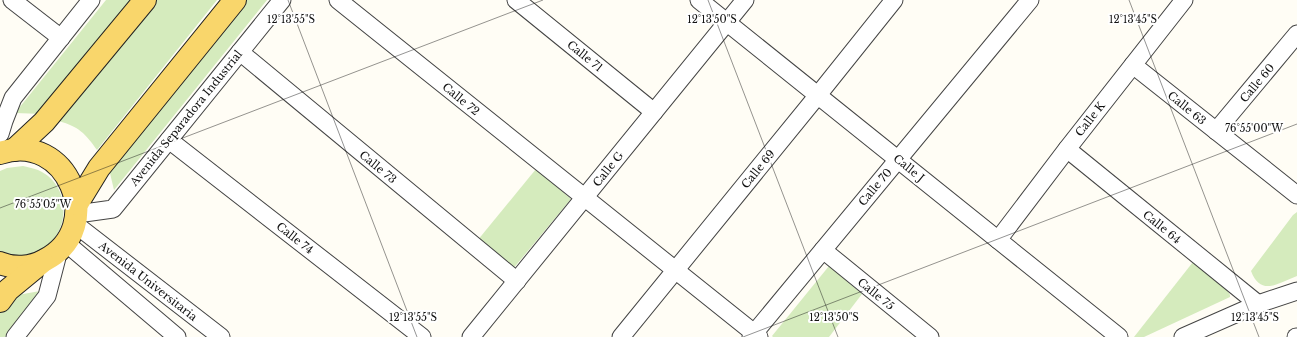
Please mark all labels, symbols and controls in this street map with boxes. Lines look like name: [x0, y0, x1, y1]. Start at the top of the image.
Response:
text: 12°13'55"S: [267, 13, 315, 26]
text: 12°13'50"S: [687, 13, 737, 26]
text: 12°13'45"S: [1109, 13, 1157, 26]
street label: Calle 71: [564, 37, 606, 75]
street label: Avenida Separadora Industrial: [126, 47, 245, 189]
street label: Calle 60: [1237, 61, 1277, 105]
street label: Calle 72: [440, 80, 483, 118]
street label: Calle 63: [1165, 88, 1209, 128]
street label: Calle K: [1072, 99, 1108, 139]
text: 76°55'00"W: [1225, 122, 1283, 135]
street label: Calle 69: [738, 147, 778, 191]
street label: Calle 73: [357, 148, 400, 186]
street label: Calle G: [590, 148, 627, 189]
street label: Calle J: [891, 151, 927, 185]
street label: Calle 70: [855, 165, 895, 209]
text: 76°55'05"W: [15, 198, 71, 211]
street label: Calle 64: [1140, 207, 1184, 247]
street label: Calle 74: [274, 219, 316, 257]
street label: Avenida Universitaria: [95, 238, 201, 324]
street label: Calle 75: [855, 275, 897, 313]
text: 12°13'55"S: [389, 311, 437, 324]
text: 12°13'50"S: [809, 311, 859, 324]
text: 12°13'45"S: [1231, 311, 1279, 324]

